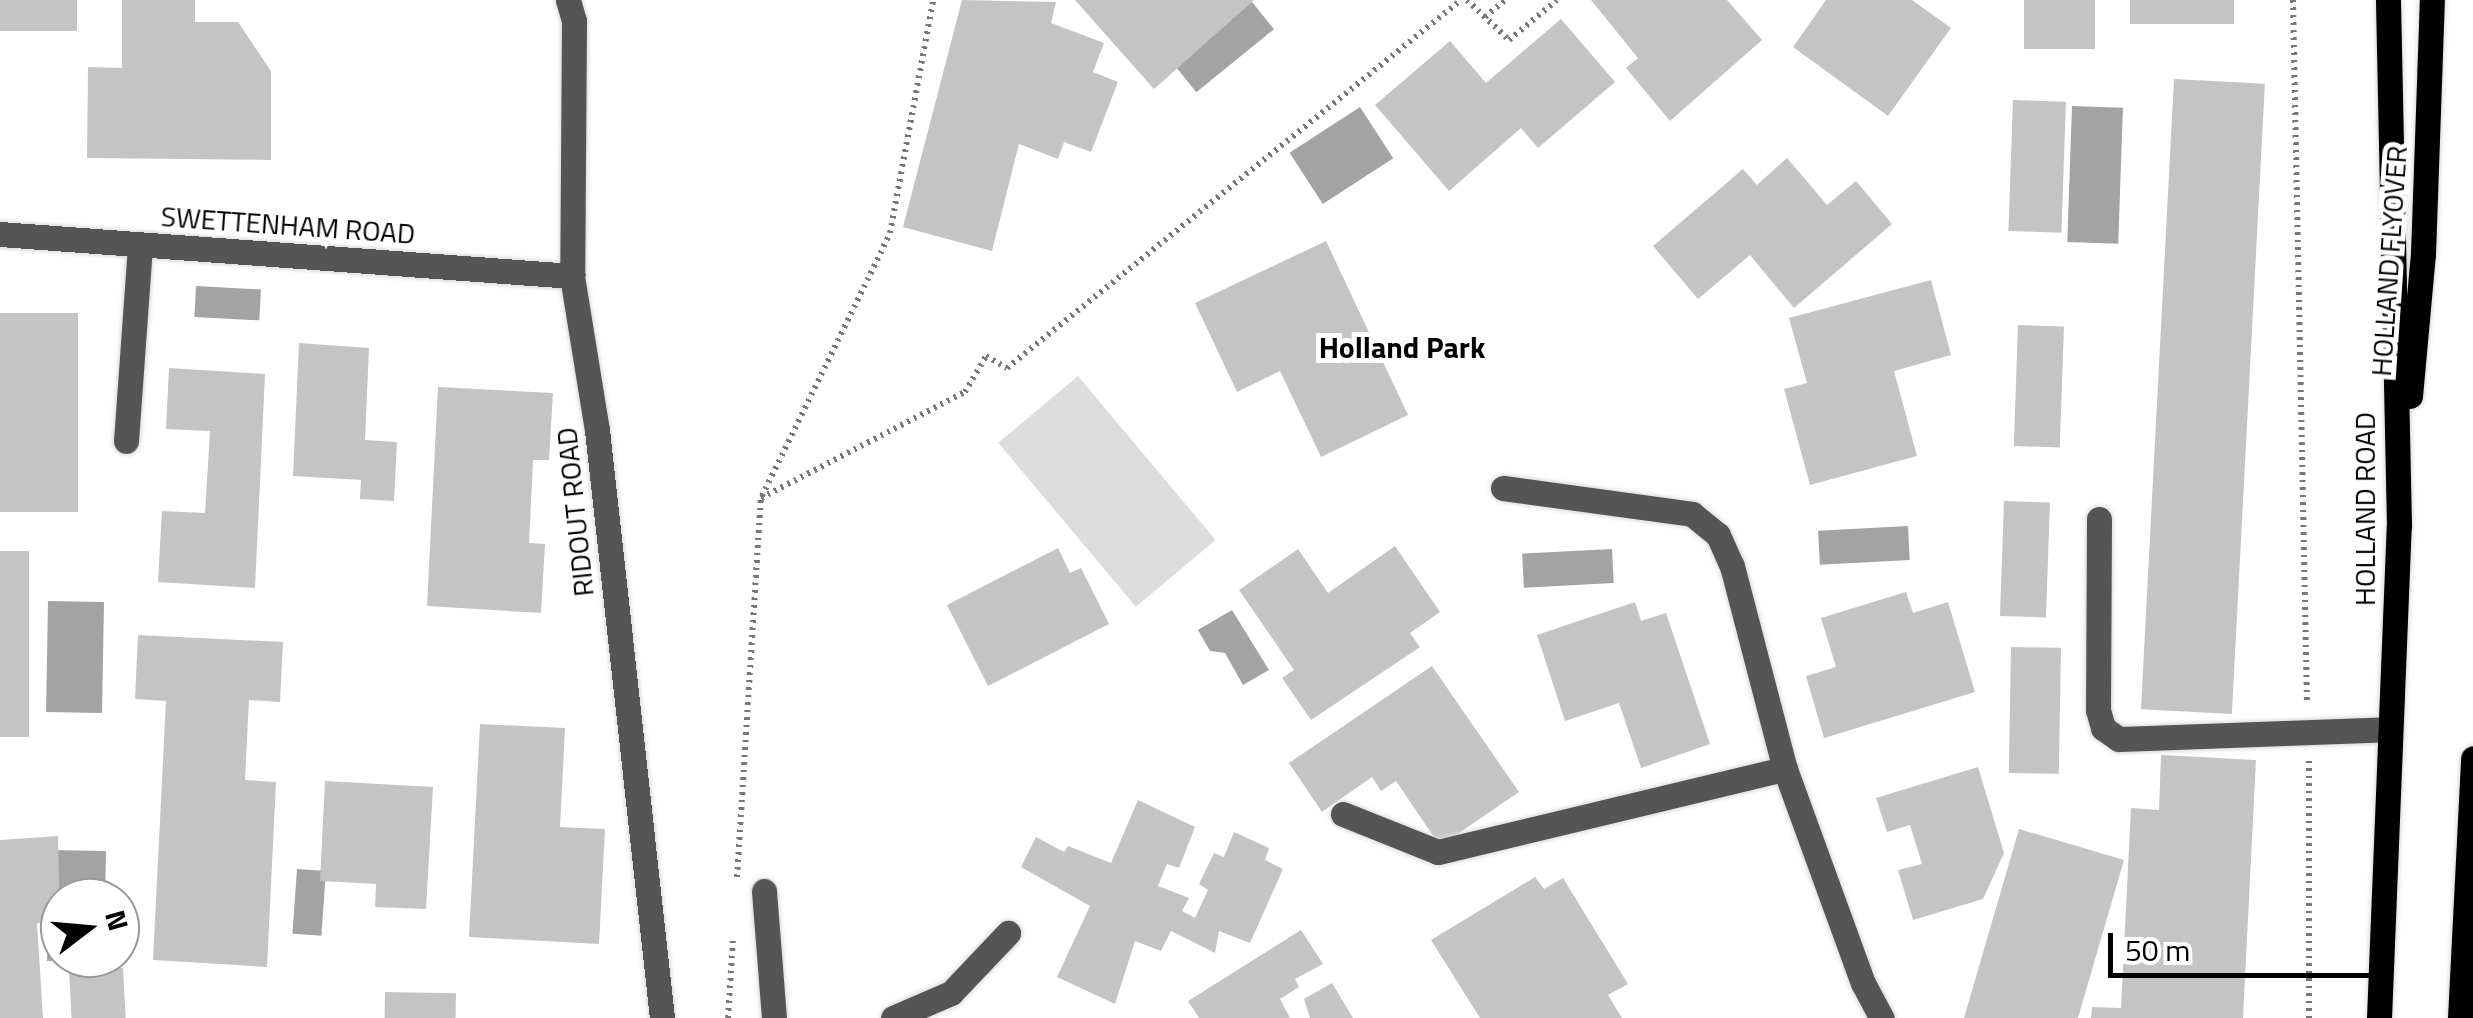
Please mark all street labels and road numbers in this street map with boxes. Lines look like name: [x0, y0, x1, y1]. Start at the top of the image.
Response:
street label: HOLLAND FLYOVER: [2364, 145, 2414, 377]
street label: SWETTENHAM ROAD: [160, 199, 416, 251]
street label: HOLLAND ROAD: [2348, 412, 2382, 606]
street label: RIDOUT ROAD: [549, 426, 601, 598]

